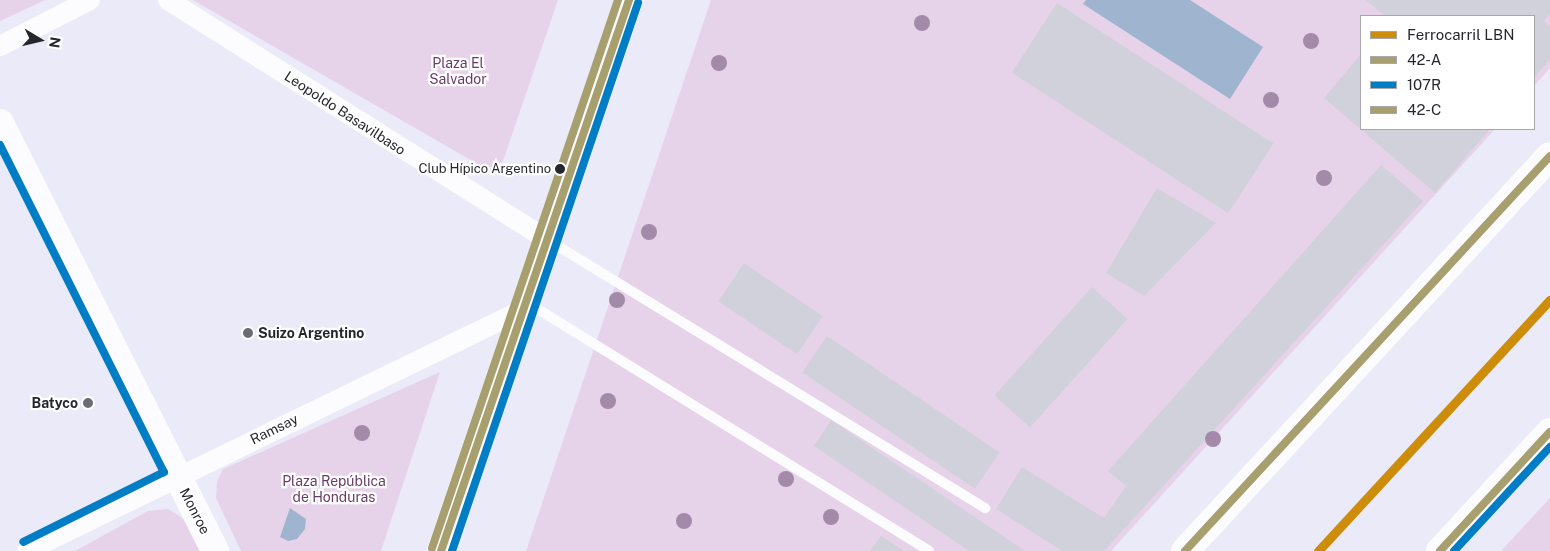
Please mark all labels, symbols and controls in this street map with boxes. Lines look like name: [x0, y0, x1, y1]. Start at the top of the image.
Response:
north arrow: [15, 15, 65, 65]
legend: [1360, 15, 1535, 130]
text: Ferrocarril LBN: [1407, 26, 1514, 43]
text: N: [46, 36, 64, 49]
text: 42-A: [1407, 51, 1441, 68]
park label: Plaza El Salvador: [429, 55, 487, 88]
street label: Leopoldo Basavilbaso: [281, 68, 409, 158]
text: 107R: [1407, 76, 1441, 93]
text: 42-C: [1407, 101, 1441, 118]
place label: Club Hípico Argentino: [418, 161, 551, 177]
marker: Club Hípico Argentino: [555, 164, 565, 174]
place label: Suizo Argentino: [258, 325, 364, 341]
marker: Suizo Argentino: [242, 327, 254, 339]
place label: Batyco: [32, 395, 78, 411]
marker: Batyco: [82, 397, 94, 409]
street label: Ramsay: [247, 410, 301, 448]
park label: Plaza República de Honduras: [282, 473, 386, 506]
street label: Monroe: [176, 485, 214, 537]

